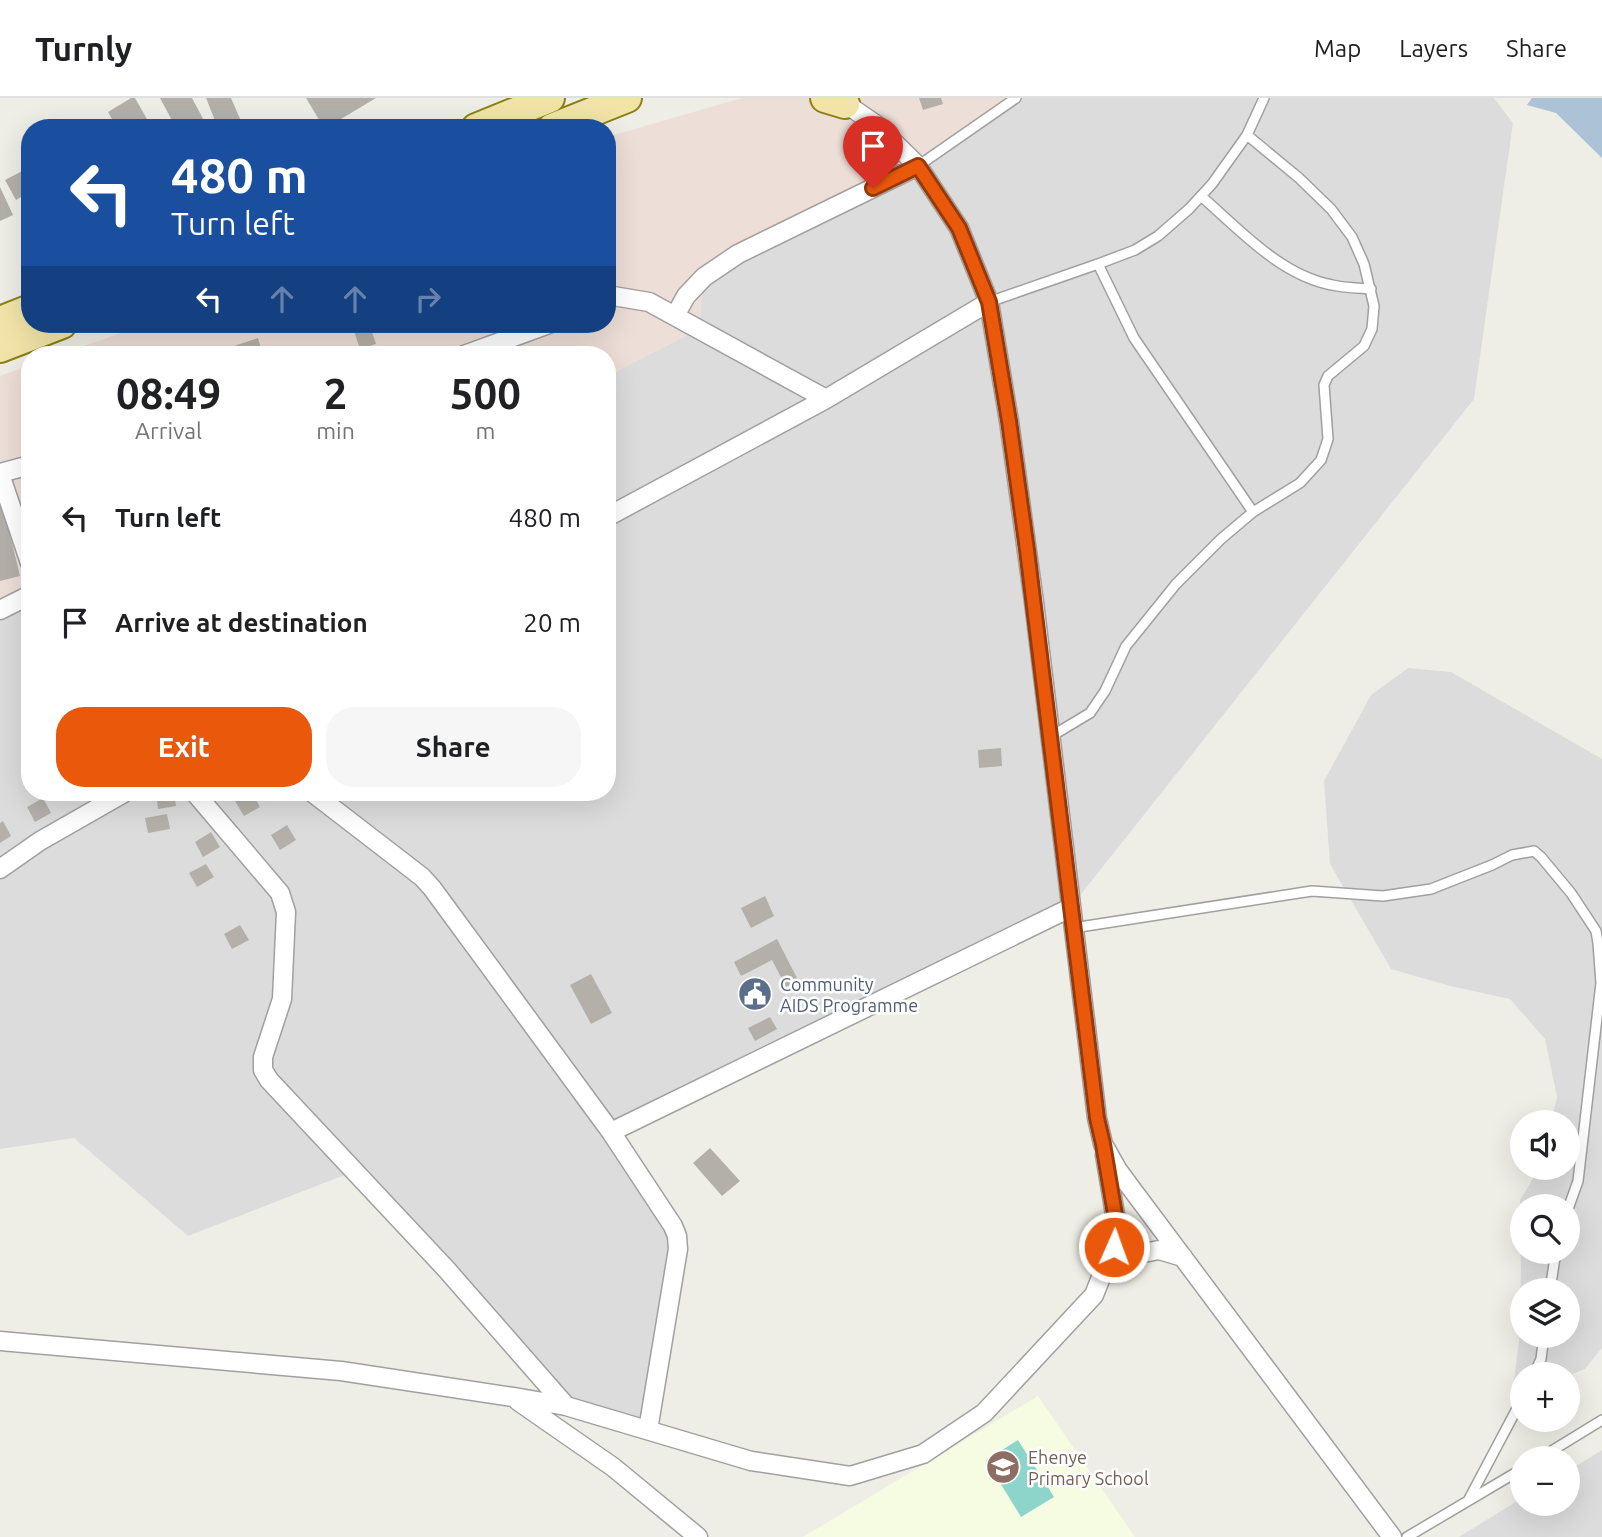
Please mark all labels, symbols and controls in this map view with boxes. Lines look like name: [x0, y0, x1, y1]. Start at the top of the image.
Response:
text: Turnly: [35, 30, 132, 67]
text: Map: [1314, 35, 1361, 62]
text: Layers: [1399, 35, 1468, 62]
text: Share: [1506, 35, 1567, 62]
pin: [843, 116, 903, 188]
icon: arrive: [854, 127, 892, 165]
icon: left: [56, 147, 147, 238]
text: 480 m: [171, 147, 308, 202]
text: Turn left: [171, 205, 295, 241]
icon: left: [190, 280, 228, 318]
icon: ahead: [263, 280, 301, 318]
icon: ahead: [336, 280, 374, 318]
icon: right: [409, 280, 447, 318]
text: 08:49: [116, 370, 221, 417]
text: 2: [324, 370, 347, 417]
text: 500: [450, 370, 521, 417]
text: Arrival: [135, 418, 202, 443]
text: min: [316, 418, 355, 443]
text: m: [475, 418, 495, 443]
icon: left: [56, 499, 94, 537]
text: Turn left: [115, 503, 221, 532]
text: 480 m: [509, 503, 581, 532]
icon: arrive: [56, 604, 94, 642]
text: Arrive at destination: [115, 608, 368, 637]
text: 20 m: [523, 608, 581, 637]
button: Exit: [56, 707, 312, 787]
button: Share: [326, 707, 581, 787]
place label: Community AIDS Programme: [780, 974, 918, 1015]
public building icon: Community AIDS Programme: [736, 975, 774, 1013]
map controls: [1510, 1110, 1580, 1516]
button: sound: [1510, 1110, 1580, 1180]
button: search: [1510, 1194, 1580, 1264]
position arrow: [1077, 1210, 1151, 1284]
button: layers: [1510, 1278, 1580, 1348]
button: +: [1510, 1362, 1580, 1432]
button: −: [1510, 1446, 1580, 1516]
place label: Ehenye Primary School: [1028, 1447, 1149, 1488]
school or university icon: Ehenye Primary School: [984, 1448, 1022, 1486]

